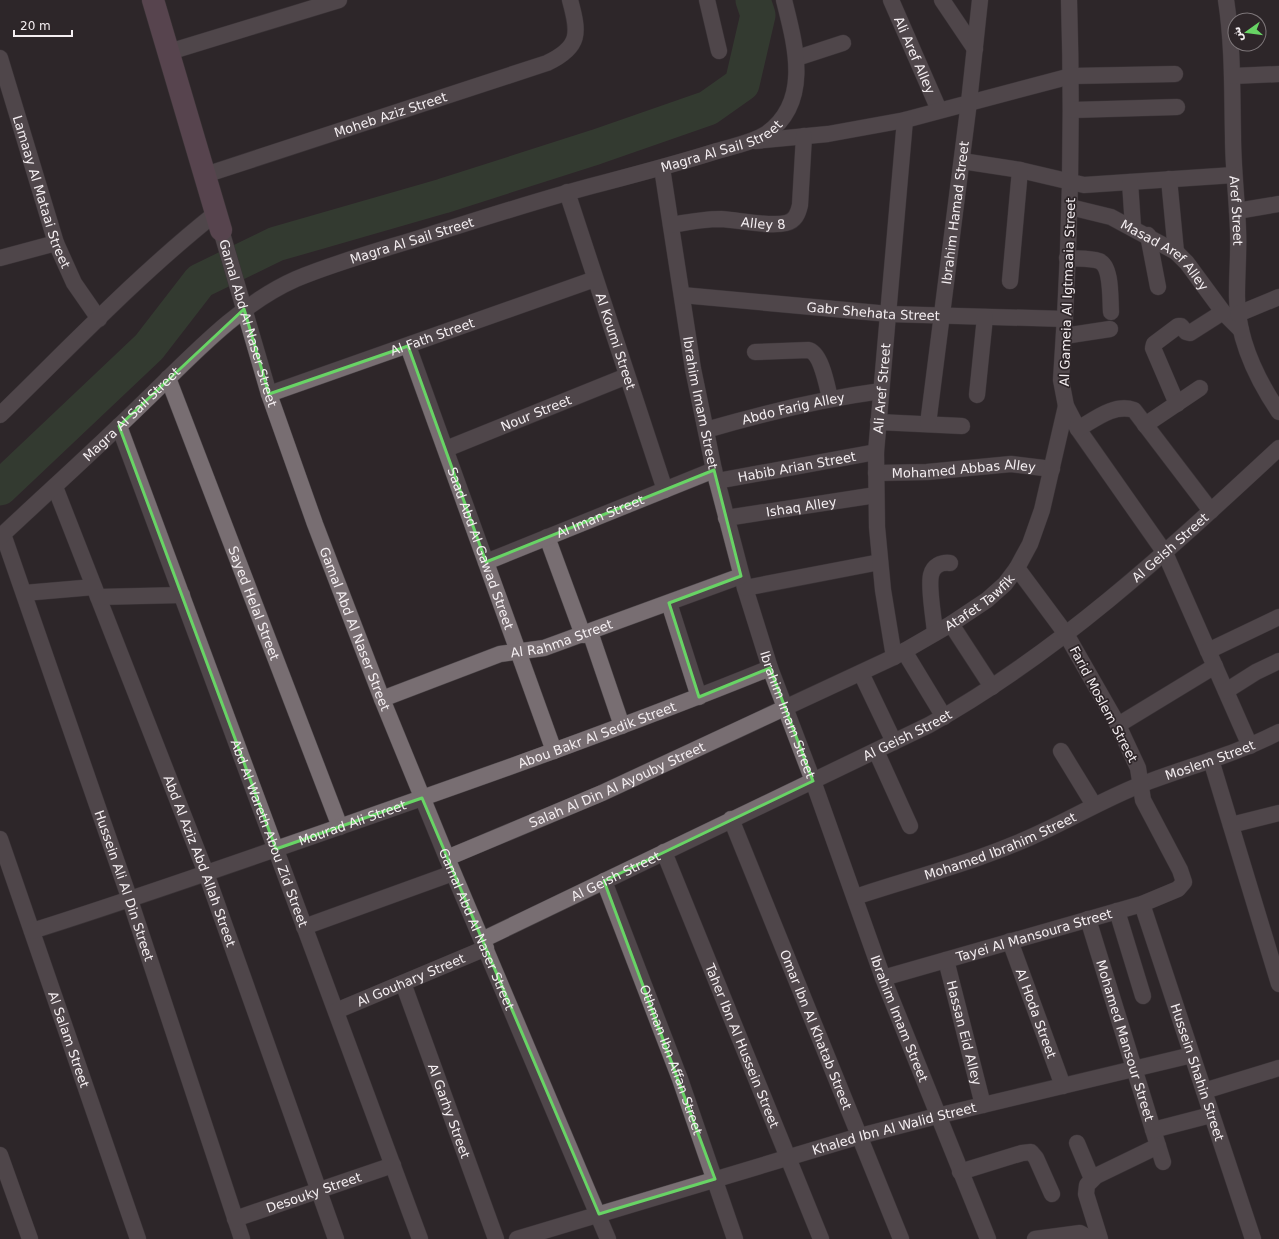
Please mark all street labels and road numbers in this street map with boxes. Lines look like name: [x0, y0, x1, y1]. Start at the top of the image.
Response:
street label: Ali Aref Alley: [891, 14, 938, 96]
street label: Moheb Aziz Street: [332, 89, 449, 140]
street label: Lamaay Al Mataai Street: [10, 113, 73, 271]
street label: Magra Al Sail Street: [659, 117, 785, 175]
street label: Ibrahim Hamad Street: [939, 140, 972, 285]
street label: Aref Street: [1227, 175, 1245, 246]
street label: Al Gameia Al Igtmaaia Street: [1057, 197, 1078, 387]
street label: Magra Al Sail Street: [348, 214, 476, 267]
street label: Alley 8: [740, 214, 786, 232]
street label: Masad Aref Alley: [1118, 217, 1212, 294]
street label: Gamal Abd Al Naser Street: [216, 238, 280, 409]
street label: Al Koumi Street: [593, 291, 638, 392]
street label: Gabr Shehata Street: [806, 299, 940, 323]
street label: Al Fath Street: [388, 315, 476, 359]
street label: Ibrahim Imam Street: [680, 335, 721, 471]
street label: Ali Aref Street: [871, 343, 893, 434]
street label: Magra Al Sail Street: [80, 364, 183, 464]
street label: Abdo Farig Alley: [740, 390, 846, 428]
street label: Nour Street: [499, 392, 574, 434]
street label: Habib Arian Street: [736, 449, 857, 485]
street label: Mohamed Abbas Alley: [892, 457, 1037, 481]
street label: Saad Abd Al Gawad Street: [444, 465, 517, 632]
street label: Al Iman Street: [554, 492, 646, 541]
street label: Ishaq Alley: [765, 494, 838, 520]
street label: Al Geish Street: [1129, 510, 1212, 585]
street label: Sayed Helal Street: [225, 544, 282, 662]
street label: Gamal Abd Al Naser Street: [317, 545, 393, 713]
street label: Atafet Tawfik: [942, 571, 1018, 634]
street label: Al Rahma Street: [510, 617, 615, 660]
street label: Farid Moslem Street: [1067, 644, 1141, 765]
street label: Ibrahim Imam Street: [757, 649, 818, 780]
street label: Abou Bakr Al Sedik Street: [516, 699, 678, 771]
street label: Al Geish Street: [861, 707, 954, 764]
street label: Abd Al Wareth Abou Zid Street: [228, 737, 311, 929]
street label: Moslem Street: [1163, 737, 1257, 783]
street label: Salah Al Din Al Ayouby Street: [527, 739, 707, 831]
street label: Abd Al Aziz Abd Allah Street: [160, 773, 239, 949]
street label: Mourad Ali Street: [296, 797, 408, 849]
street label: Hussein Ali Al Din Street: [91, 808, 157, 963]
street label: Mohamed Ibrahim Street: [922, 809, 1079, 883]
street label: Gamal Abd Al Naser Street: [436, 846, 517, 1012]
street label: Al Geish Street: [569, 848, 663, 904]
street label: Tayei Al Mansoura Street: [953, 906, 1114, 965]
street label: Omar Ibn Al Khatab Street: [777, 947, 855, 1112]
street label: Al Gouhary Street: [355, 951, 467, 1009]
street label: Ibrahim Imam Street: [867, 953, 931, 1084]
street label: Mohamed Mansour Street: [1093, 958, 1157, 1123]
street label: Taher Ibn Al Hussein Street: [702, 961, 782, 1130]
street label: Al Hoda Street: [1013, 967, 1059, 1060]
street label: Hassan Eid Alley: [943, 979, 985, 1087]
street label: Othman Ibn Affan Street: [637, 983, 706, 1137]
street label: Al Salam Street: [45, 989, 92, 1090]
street label: Hussein Shahin Street: [1167, 1002, 1227, 1143]
street label: Al Garhy Street: [425, 1062, 473, 1160]
street label: Khaled Ibn Al Walid Street: [810, 1100, 978, 1158]
street label: Desouky Street: [264, 1169, 363, 1216]

